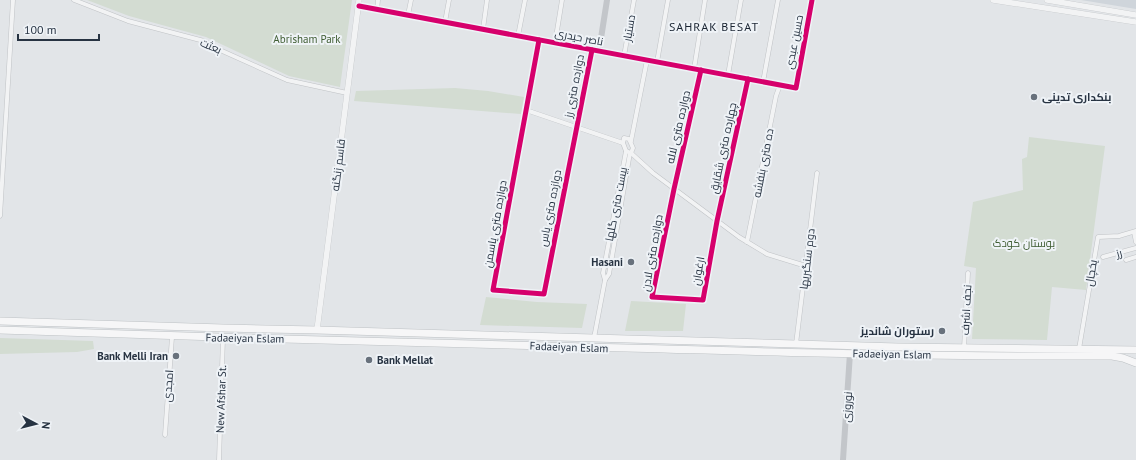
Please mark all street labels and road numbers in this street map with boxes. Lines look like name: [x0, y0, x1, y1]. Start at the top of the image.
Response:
street label: دستیار: [620, 13, 638, 44]
street label: حسین عبدی: [782, 14, 806, 70]
street label: ناصر حیدری: [554, 25, 604, 49]
street label: بعثت: [198, 35, 224, 57]
street label: دوازده متری رز: [561, 53, 587, 120]
street label: دوازده متری لاله: [663, 89, 693, 165]
street label: چهارده متری شقایق: [707, 101, 739, 195]
street label: ده متری بنفشه: [749, 127, 777, 199]
street label: قاسم زنگنه: [328, 138, 349, 192]
street label: بیست متری گلها: [602, 166, 630, 242]
street label: دوازده متری یاس: [536, 169, 564, 247]
street label: دوازده متری یاسمن: [480, 179, 510, 269]
street label: دوازده متری لادن: [638, 213, 666, 293]
street label: دوم سنگبریها: [796, 228, 819, 290]
street label: رز: [1113, 245, 1124, 261]
street label: ارغوان: [689, 255, 707, 287]
street label: یخچال: [1082, 259, 1100, 287]
street label: نجف اشرف: [958, 284, 974, 336]
street label: Fadaeiyan Eslam: [206, 330, 285, 346]
street label: Fadaeiyan Eslam: [529, 339, 609, 355]
street label: Fadaeiyan Eslam: [853, 346, 932, 362]
street label: New Afshar St.: [213, 365, 229, 433]
street label: امجدی: [160, 369, 176, 403]
street label: نوروزی: [839, 391, 855, 423]

